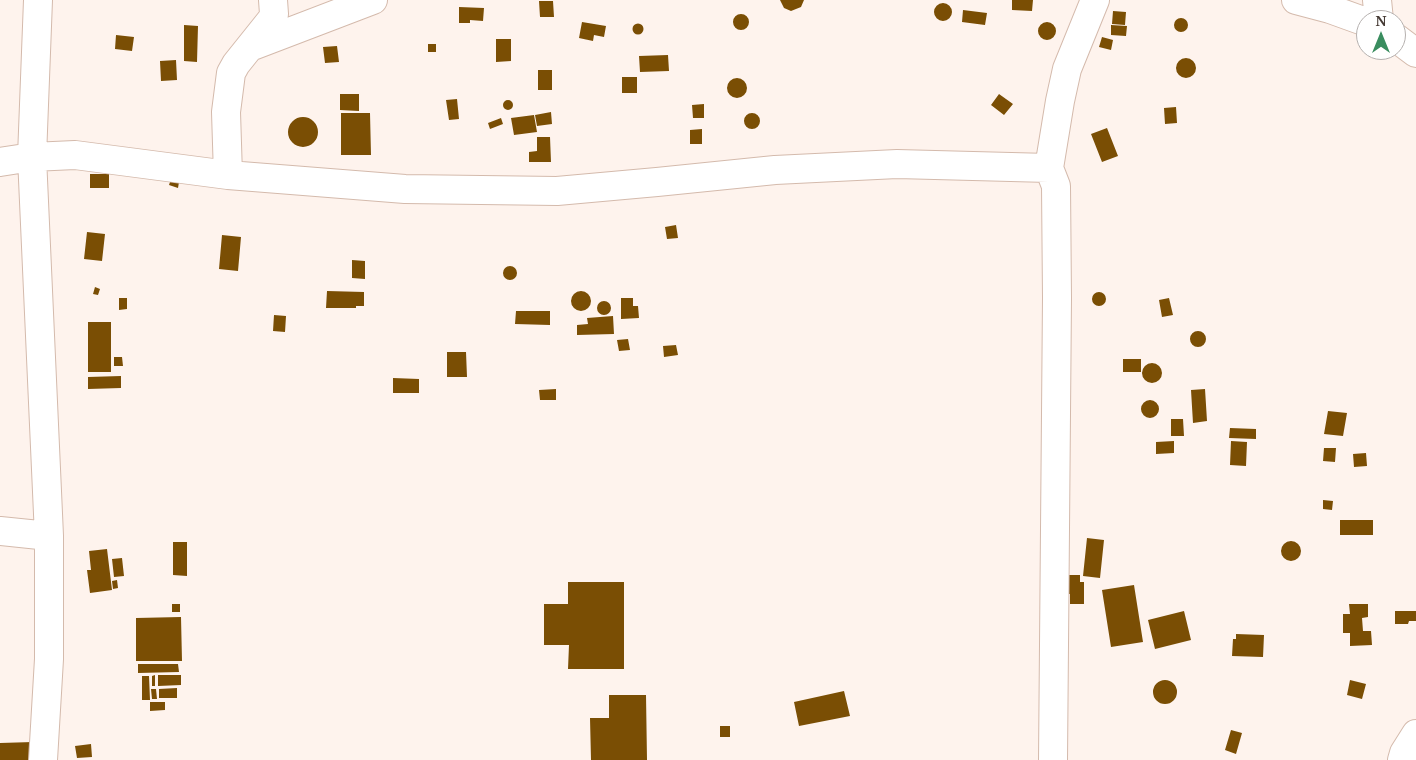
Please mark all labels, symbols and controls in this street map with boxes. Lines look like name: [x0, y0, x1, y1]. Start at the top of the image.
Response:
north arrow: [1356, 10, 1406, 60]
text: N: [1375, 11, 1387, 30]

